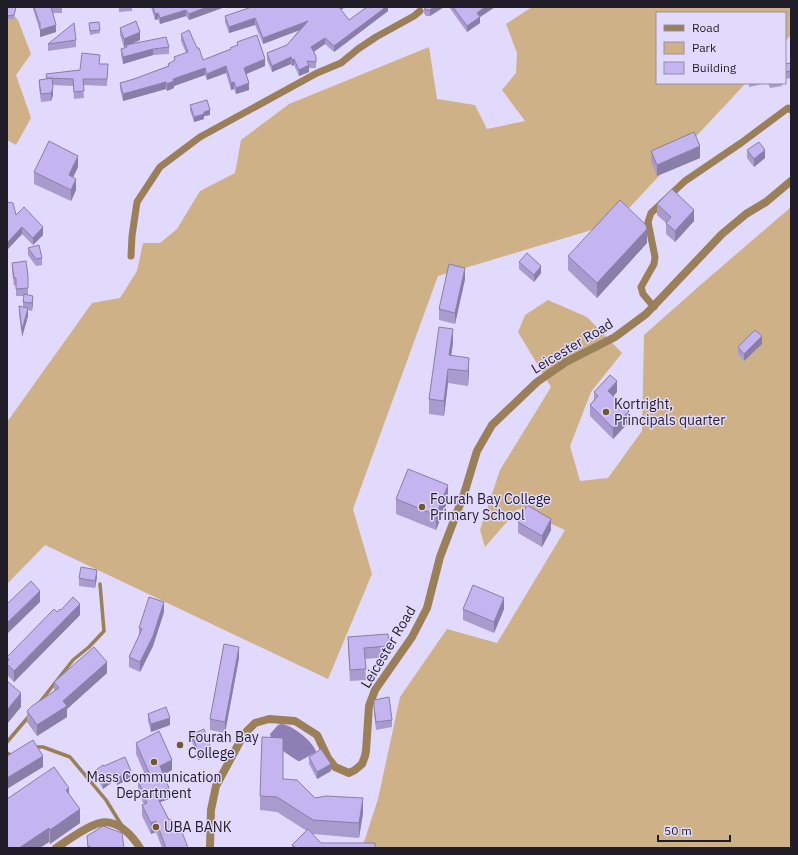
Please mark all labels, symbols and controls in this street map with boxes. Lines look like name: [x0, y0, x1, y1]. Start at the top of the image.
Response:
legend: [656, 12, 786, 84]
text: Road: [692, 20, 720, 35]
text: Park: [692, 40, 717, 55]
text: Building: [692, 60, 737, 75]
street label: Leicester Road: [528, 314, 616, 378]
place label: Kortright, Principals quarter: [614, 395, 725, 429]
marker: Kortright, Principals quarter: [601, 407, 611, 417]
place label: Fourah Bay College Primary School: [430, 490, 551, 524]
marker: Fourah Bay College Primary School: [417, 502, 427, 512]
street label: Leicester Road: [356, 603, 420, 691]
place label: Fourah Bay College: [188, 728, 259, 762]
marker: Fourah Bay College: [175, 740, 185, 750]
marker: Mass Communication Department: [149, 757, 159, 767]
place label: Mass Communication Department: [87, 768, 221, 802]
scale bar: [658, 817, 730, 843]
place label: UBA BANK: [164, 818, 232, 836]
marker: UBA BANK: [151, 822, 161, 832]
text: 50 m: [664, 823, 692, 838]

